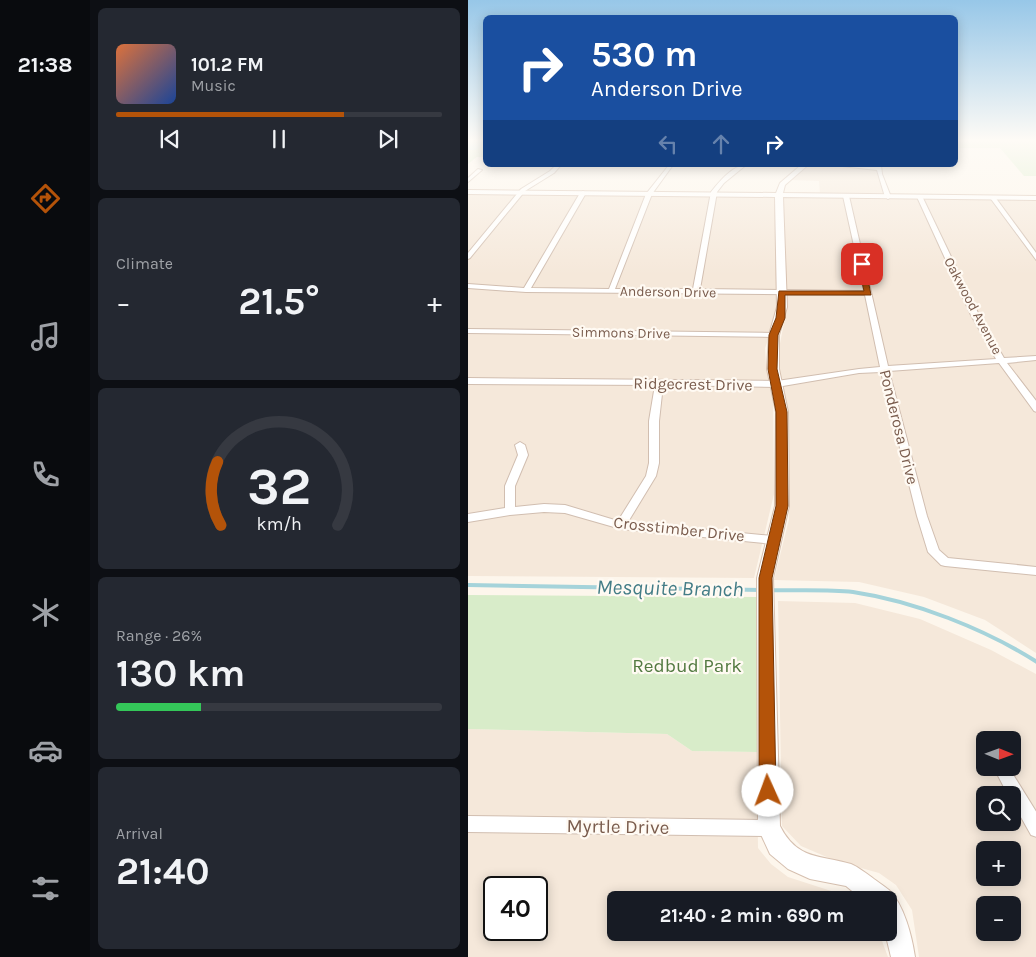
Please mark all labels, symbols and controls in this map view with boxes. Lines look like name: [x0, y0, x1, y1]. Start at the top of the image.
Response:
text: 530 m: [591, 34, 697, 75]
icon: right: [508, 35, 573, 100]
text: 21:38: [18, 52, 73, 78]
text: 101.2 FM: [191, 54, 264, 76]
text: Music: [191, 76, 236, 95]
text: Anderson Drive: [591, 76, 743, 102]
icon: previous: [156, 125, 184, 153]
icon: pause: [265, 125, 293, 153]
icon: next: [374, 125, 402, 153]
icon: left: [654, 130, 682, 158]
icon: ahead: [707, 130, 735, 158]
icon: right: [760, 130, 788, 158]
icon: directions: [28, 181, 63, 216]
pin: [841, 243, 883, 285]
icon: arrive: [848, 250, 876, 278]
text: Climate: [116, 254, 173, 273]
street label: Oakwood Avenue: [940, 254, 1006, 358]
text: 21.5°: [238, 279, 320, 324]
street label: Anderson Drive: [620, 283, 716, 301]
text: −: [116, 286, 131, 319]
text: +: [427, 286, 442, 319]
icon: music: [28, 319, 63, 354]
street label: Simmons Drive: [572, 324, 670, 342]
street label: Ponderosa Drive: [876, 368, 922, 486]
street label: Ridgecrest Drive: [633, 373, 753, 395]
text: 32: [247, 456, 311, 517]
icon: phone: [28, 457, 63, 492]
street label: Crosstimber Drive: [613, 513, 745, 545]
text: km/h: [256, 514, 302, 535]
water label: Mesquite Branch: [596, 575, 744, 601]
icon: climate: [28, 595, 63, 630]
text: Range · 26%: [116, 626, 202, 645]
text: 130 km: [116, 651, 245, 696]
park label: Redbud Park: [632, 655, 742, 677]
north arrow: [976, 731, 1020, 776]
map controls: [976, 731, 1021, 941]
icon: car: [28, 733, 63, 768]
position arrow: [741, 764, 793, 816]
button: search: [976, 786, 1021, 831]
street label: Myrtle Drive: [566, 815, 670, 839]
text: Arrival: [116, 824, 163, 843]
button: +: [976, 841, 1021, 886]
text: 21:40: [116, 849, 209, 894]
icon: filters: [28, 871, 63, 906]
speed limit sign: 40: [483, 876, 548, 941]
button: −: [976, 896, 1021, 941]
text: 21:40 · 2 min · 690 m: [660, 905, 844, 927]

